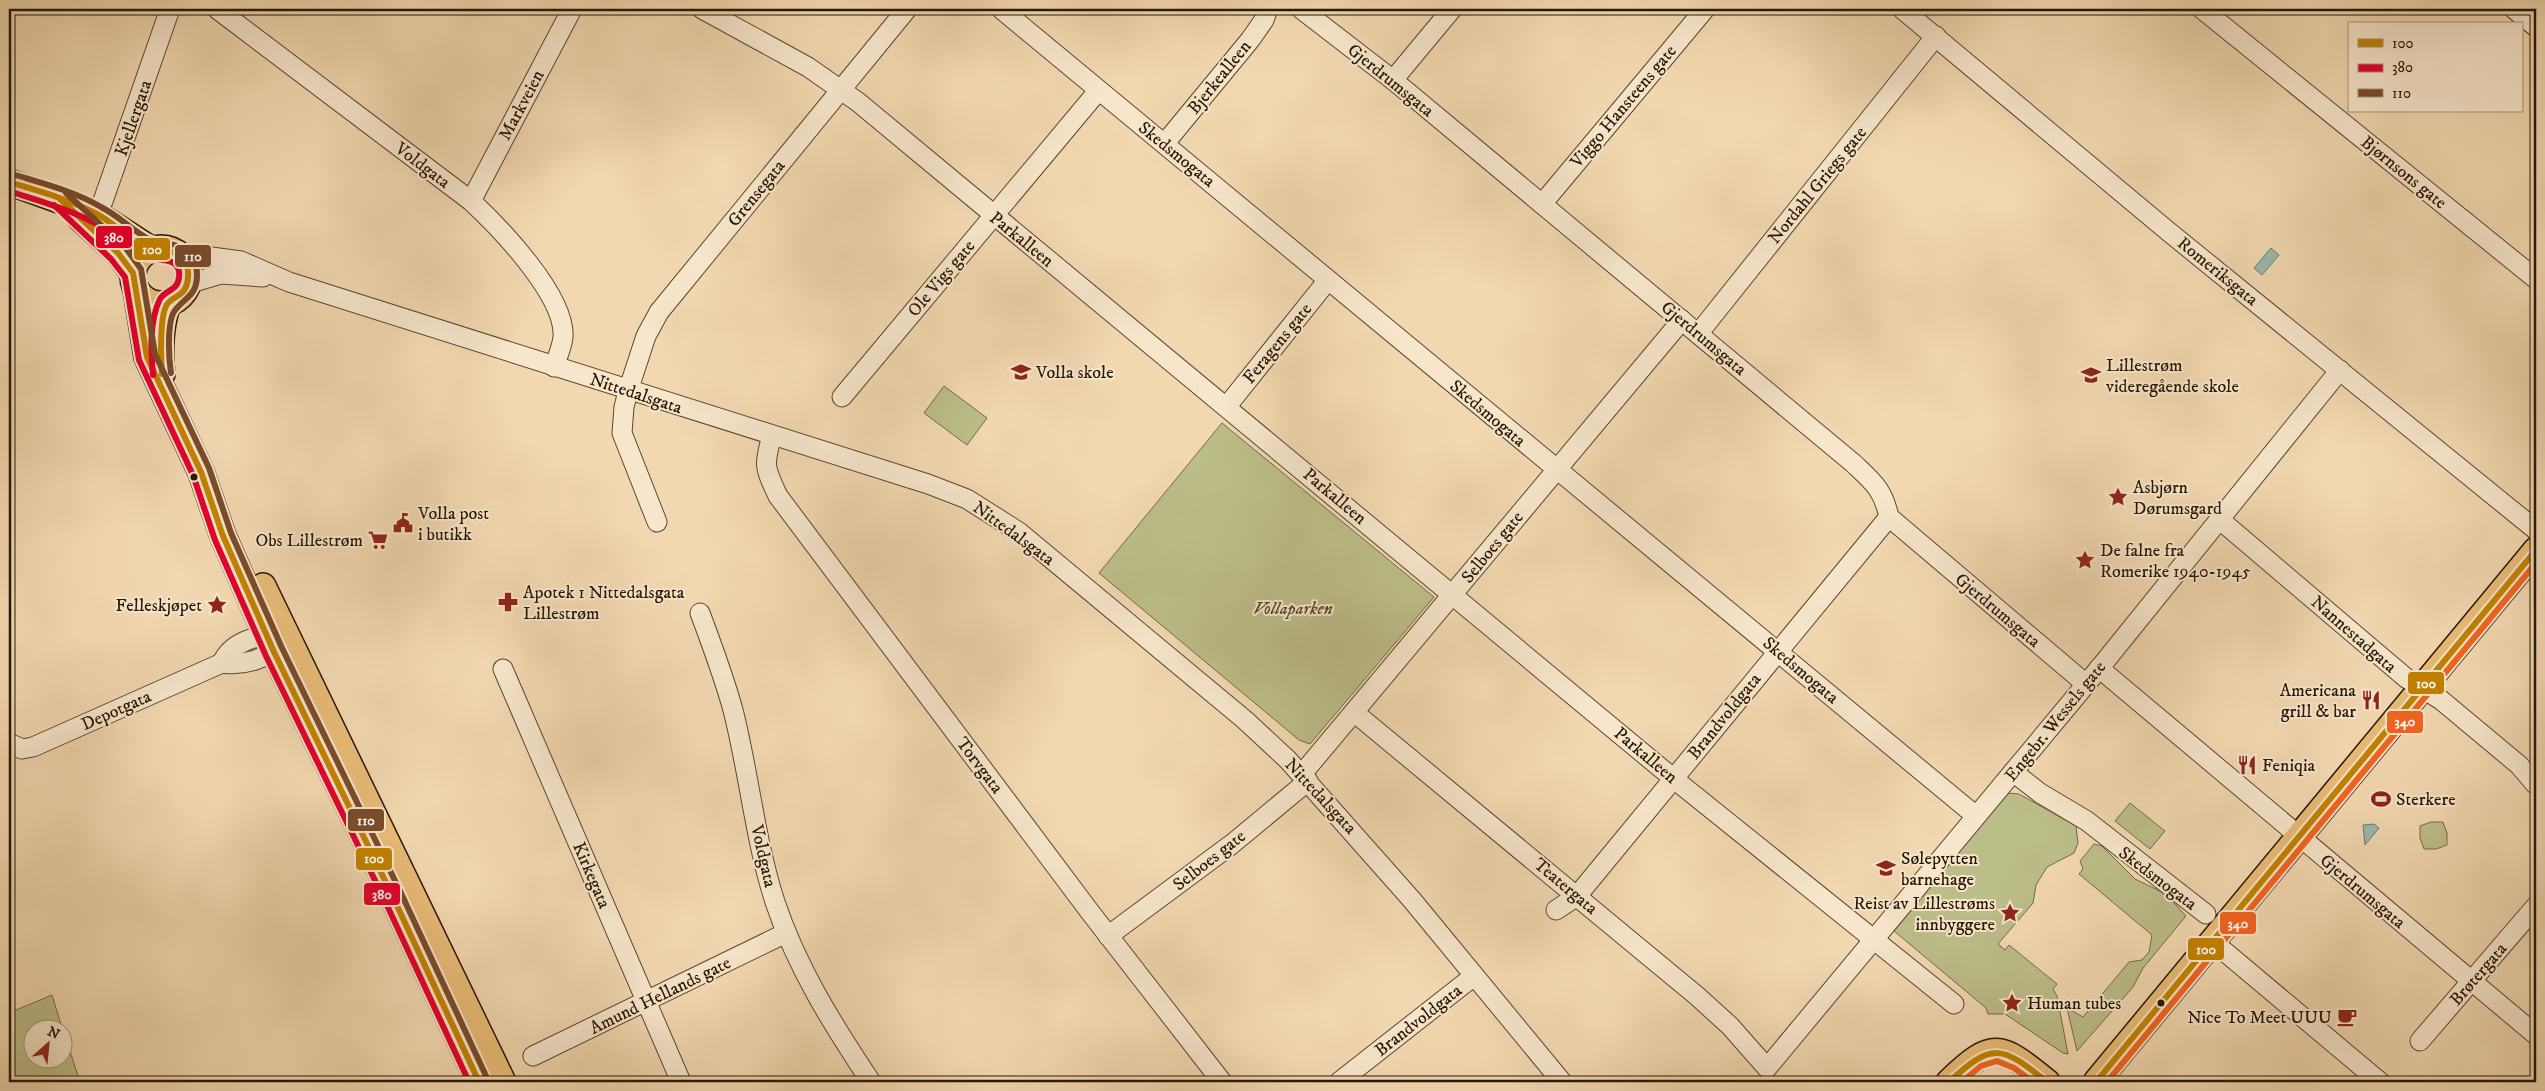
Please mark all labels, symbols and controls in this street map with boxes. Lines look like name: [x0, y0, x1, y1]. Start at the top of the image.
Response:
legend: [2348, 22, 2522, 112]
text: 100: [2392, 34, 2414, 53]
street label: Bjerkealleen: [1183, 36, 1257, 119]
street label: Gjerdrumsgata: [1343, 39, 1438, 123]
street label: Viggo Hansteens gate: [1565, 41, 1682, 173]
text: 380: [2392, 58, 2413, 77]
street label: Markveien: [494, 66, 550, 144]
street label: Kjellergata: [111, 77, 157, 159]
text: 110: [2392, 84, 2411, 103]
street label: Skedsmogata: [1133, 117, 1220, 193]
street label: Nordahl Griegs gate: [1764, 122, 1872, 249]
street label: Bjørnsons gate: [2356, 131, 2451, 214]
street label: Voldgata: [390, 137, 455, 194]
street label: Grensegata: [723, 156, 791, 231]
street label: Parkalleen: [985, 207, 1058, 273]
line badge: 380: [95, 225, 133, 249]
text: 380: [104, 229, 124, 247]
street label: Romeriksgata: [2173, 233, 2263, 311]
street label: Ole Vigs gate: [903, 236, 980, 321]
line badge: 100: [133, 237, 171, 261]
text: 100: [142, 241, 163, 259]
line badge: 110: [174, 244, 212, 268]
text: 110: [184, 248, 202, 266]
street label: Gjerdrumsgata: [1656, 297, 1751, 381]
street label: Feragens gate: [1239, 299, 1317, 388]
place label: Lillestrøm videregående skole: [2105, 355, 2239, 398]
school or university icon: Volla skole: [1010, 361, 1032, 383]
place label: Volla skole: [1035, 362, 1114, 384]
school or university icon: Lillestrøm videregående skole: [2080, 364, 2102, 386]
street label: Nittedalsgata: [587, 369, 685, 419]
street label: Skedsmogata: [1445, 376, 1530, 452]
street label: Parkalleen: [1298, 464, 1371, 530]
unlabelled marker: [189, 472, 199, 482]
place label: Asbjørn Dørumsgard: [2133, 477, 2222, 520]
place icon: Asbjørn Dørumsgard: [2107, 486, 2129, 508]
street label: Nittedalsgata: [968, 497, 1059, 571]
place label: Volla post i butikk: [417, 503, 489, 546]
street label: Selboes gate: [1457, 507, 1529, 588]
public building icon: Volla post i butikk: [392, 512, 414, 534]
supermarket icon: Obs Lillestrøm: [367, 529, 389, 551]
place label: Obs Lillestrøm: [255, 530, 363, 552]
place label: De falne fra Romerike 1940-1945: [2100, 540, 2251, 583]
place icon: De falne fra Romerike 1940-1945: [2074, 549, 2096, 571]
street label: Gjerdrumsgata: [1950, 569, 2045, 653]
place label: Apotek 1 Nittedalsgata Lillestrøm: [523, 582, 685, 625]
pharmacy icon: Apotek 1 Nittedalsgata Lillestrøm: [497, 591, 519, 613]
street label: Nannestadgata: [2306, 592, 2401, 678]
place icon: Felleskjøpet: [206, 594, 228, 616]
place label: Felleskjøpet: [116, 595, 202, 617]
park label: Vollaparken: [1253, 598, 1333, 620]
street label: Skedsmogata: [1758, 633, 1843, 709]
street label: Engebr. Wessels gate: [2000, 657, 2111, 786]
street label: Brandvoldgata: [1683, 669, 1766, 764]
line badge: 100: [2407, 671, 2445, 695]
text: 100: [2416, 675, 2437, 693]
place label: Americana grill & bar: [2280, 680, 2356, 723]
street label: Depotgata: [78, 686, 155, 736]
restaurant icon: Americana grill & bar: [2360, 689, 2382, 711]
line badge: 340: [2386, 710, 2424, 734]
text: 340: [2395, 713, 2416, 731]
street label: Parkalleen: [1609, 723, 1682, 789]
street label: Torvgata: [951, 733, 1008, 798]
street label: Nittedalsgata: [1280, 754, 1361, 839]
restaurant icon: Feniqia: [2236, 754, 2258, 776]
place label: Feniqia: [2262, 755, 2316, 777]
sports icon: Sterkere: [2370, 788, 2392, 810]
place label: Sterkere: [2396, 789, 2456, 811]
line badge: 110: [347, 808, 385, 832]
text: 110: [357, 812, 375, 830]
street label: Voldgata: [745, 822, 781, 890]
street label: Selboes gate: [1169, 826, 1250, 896]
street label: Kirkegata: [567, 839, 615, 912]
street label: Skedsmogata: [2114, 842, 2201, 916]
line badge: 100: [355, 847, 393, 871]
place label: Sølepytten barnehage: [1901, 848, 1978, 891]
text: 100: [364, 850, 385, 868]
street label: Gjerdrumsgata: [2315, 850, 2410, 934]
street label: Teatergata: [1529, 854, 1602, 920]
school or university icon: Sølepytten barnehage: [1875, 857, 1897, 879]
line badge: 380: [363, 882, 401, 906]
text: 380: [372, 886, 392, 904]
place label: Reist av Lillestrøms innbyggere: [1853, 893, 1995, 936]
place icon: Reist av Lillestrøms innbyggere: [1999, 902, 2021, 924]
line badge: 340: [2219, 911, 2257, 935]
text: 340: [2228, 915, 2249, 933]
line badge: 100: [2187, 937, 2225, 961]
street label: Brøtergata: [2445, 938, 2512, 1011]
text: 100: [2196, 941, 2217, 959]
street label: Amund Hellands gate: [586, 952, 735, 1040]
street label: Brandvoldgata: [1371, 980, 1467, 1062]
place icon: Human tubes: [2001, 992, 2023, 1014]
place label: Human tubes: [2027, 993, 2121, 1015]
unlabelled marker: [2156, 998, 2166, 1008]
cafe icon: Nice To Meet UUU: [2336, 1006, 2358, 1028]
place label: Nice To Meet UUU: [2187, 1007, 2332, 1029]
north arrow: [22, 1018, 72, 1068]
text: N: [44, 1023, 63, 1044]

